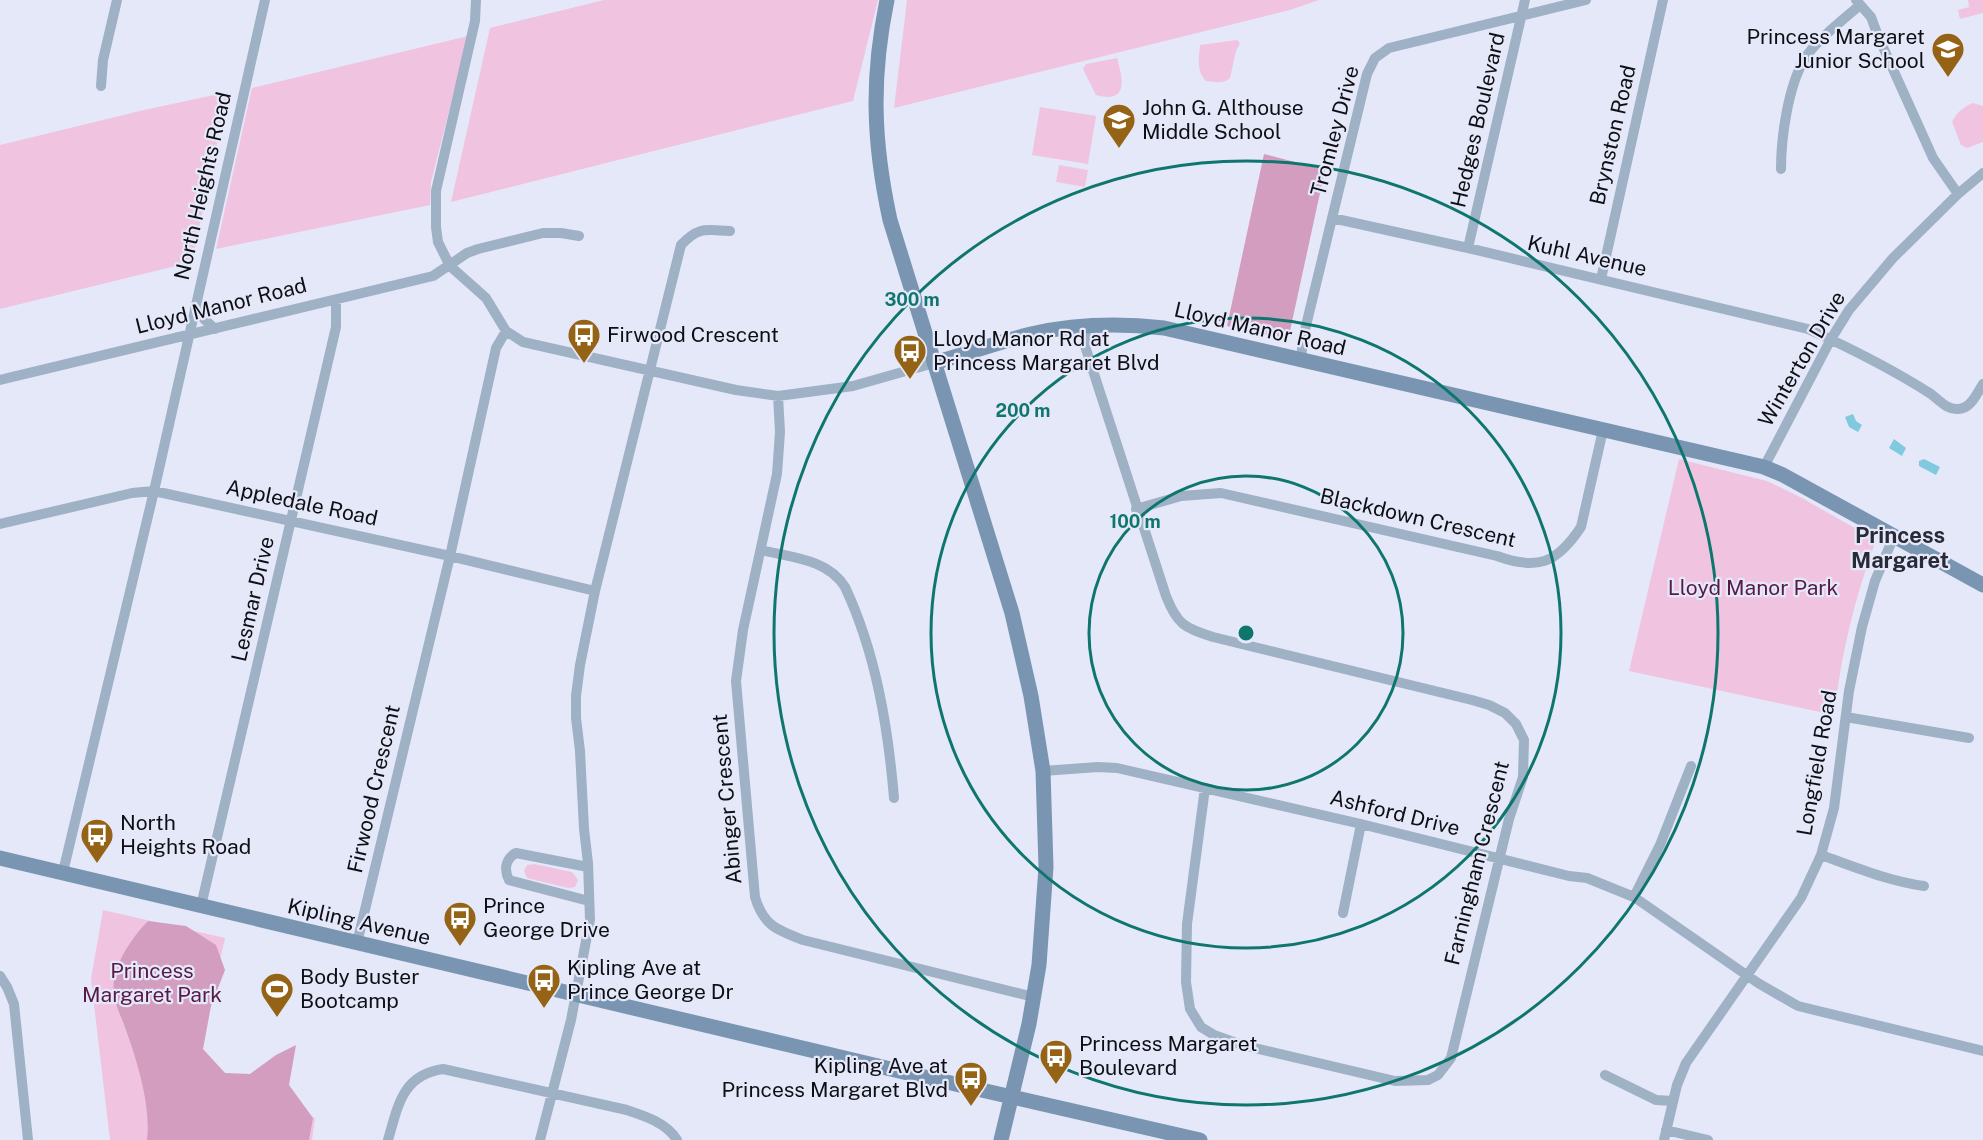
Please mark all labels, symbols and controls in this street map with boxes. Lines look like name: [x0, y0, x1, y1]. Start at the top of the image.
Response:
place label: Princess Margaret Junior School: [1747, 24, 1925, 73]
street label: Hedges Boulevard: [1445, 30, 1510, 210]
school or university icon: Princess Margaret Junior School: [1930, 31, 1966, 78]
street label: Brynston Road: [1584, 62, 1641, 207]
street label: Tromley Drive: [1305, 63, 1364, 199]
street label: North Heights Road: [169, 89, 236, 282]
place label: John G. Althouse Middle School: [1142, 95, 1304, 144]
school or university icon: John G. Althouse Middle School: [1101, 102, 1137, 149]
street label: Kuhl Avenue: [1525, 230, 1649, 281]
street label: Lloyd Manor Road: [133, 272, 309, 339]
street label: Winterton Drive: [1753, 287, 1850, 431]
text: 300 m: [884, 289, 940, 310]
street label: Lloyd Manor Road: [1172, 297, 1348, 360]
bus stop icon: Firwood Crescent: [566, 317, 602, 364]
place label: Firwood Crescent: [607, 322, 779, 347]
place label: Lloyd Manor Rd at Princess Margaret Blvd: [933, 326, 1159, 375]
bus stop icon: Lloyd Manor Rd at Princess Margaret Blvd: [892, 333, 928, 380]
text: 200 m: [996, 400, 1050, 421]
street label: Appledale Road: [224, 474, 380, 531]
street label: Blackdown Crescent: [1318, 483, 1519, 552]
text: 100 m: [1109, 511, 1161, 532]
district label: Princess Margaret: [1851, 522, 1949, 573]
street label: Lesmar Drive: [226, 534, 279, 664]
park label: Lloyd Manor Park: [1668, 575, 1838, 600]
centre of rings: [1236, 623, 1256, 643]
street label: Longfield Road: [1791, 688, 1842, 838]
street label: Firwood Crescent: [342, 702, 405, 875]
street label: Abinger Crescent: [707, 713, 746, 885]
street label: Farningham Crescent: [1439, 758, 1514, 968]
street label: Ashford Drive: [1328, 784, 1463, 841]
place label: North Heights Road: [120, 810, 251, 859]
bus stop icon: North Heights Road: [79, 817, 115, 864]
street label: Kipling Avenue: [285, 893, 433, 950]
place label: Prince George Drive: [483, 893, 610, 942]
bus stop icon: Prince George Drive: [442, 900, 478, 947]
place label: Kipling Ave at Prince George Dr: [567, 955, 734, 1004]
park label: Princess Margaret Park: [82, 958, 222, 1007]
bus stop icon: Kipling Ave at Prince George Dr: [526, 962, 562, 1009]
place label: Body Buster Bootcamp: [300, 964, 419, 1013]
sports icon: Body Buster Bootcamp: [259, 971, 295, 1018]
place label: Princess Margaret Boulevard: [1079, 1031, 1257, 1080]
bus stop icon: Princess Margaret Boulevard: [1038, 1038, 1074, 1085]
place label: Kipling Ave at Princess Margaret Blvd: [722, 1053, 948, 1102]
bus stop icon: Kipling Ave at Princess Margaret Blvd: [953, 1060, 989, 1107]

